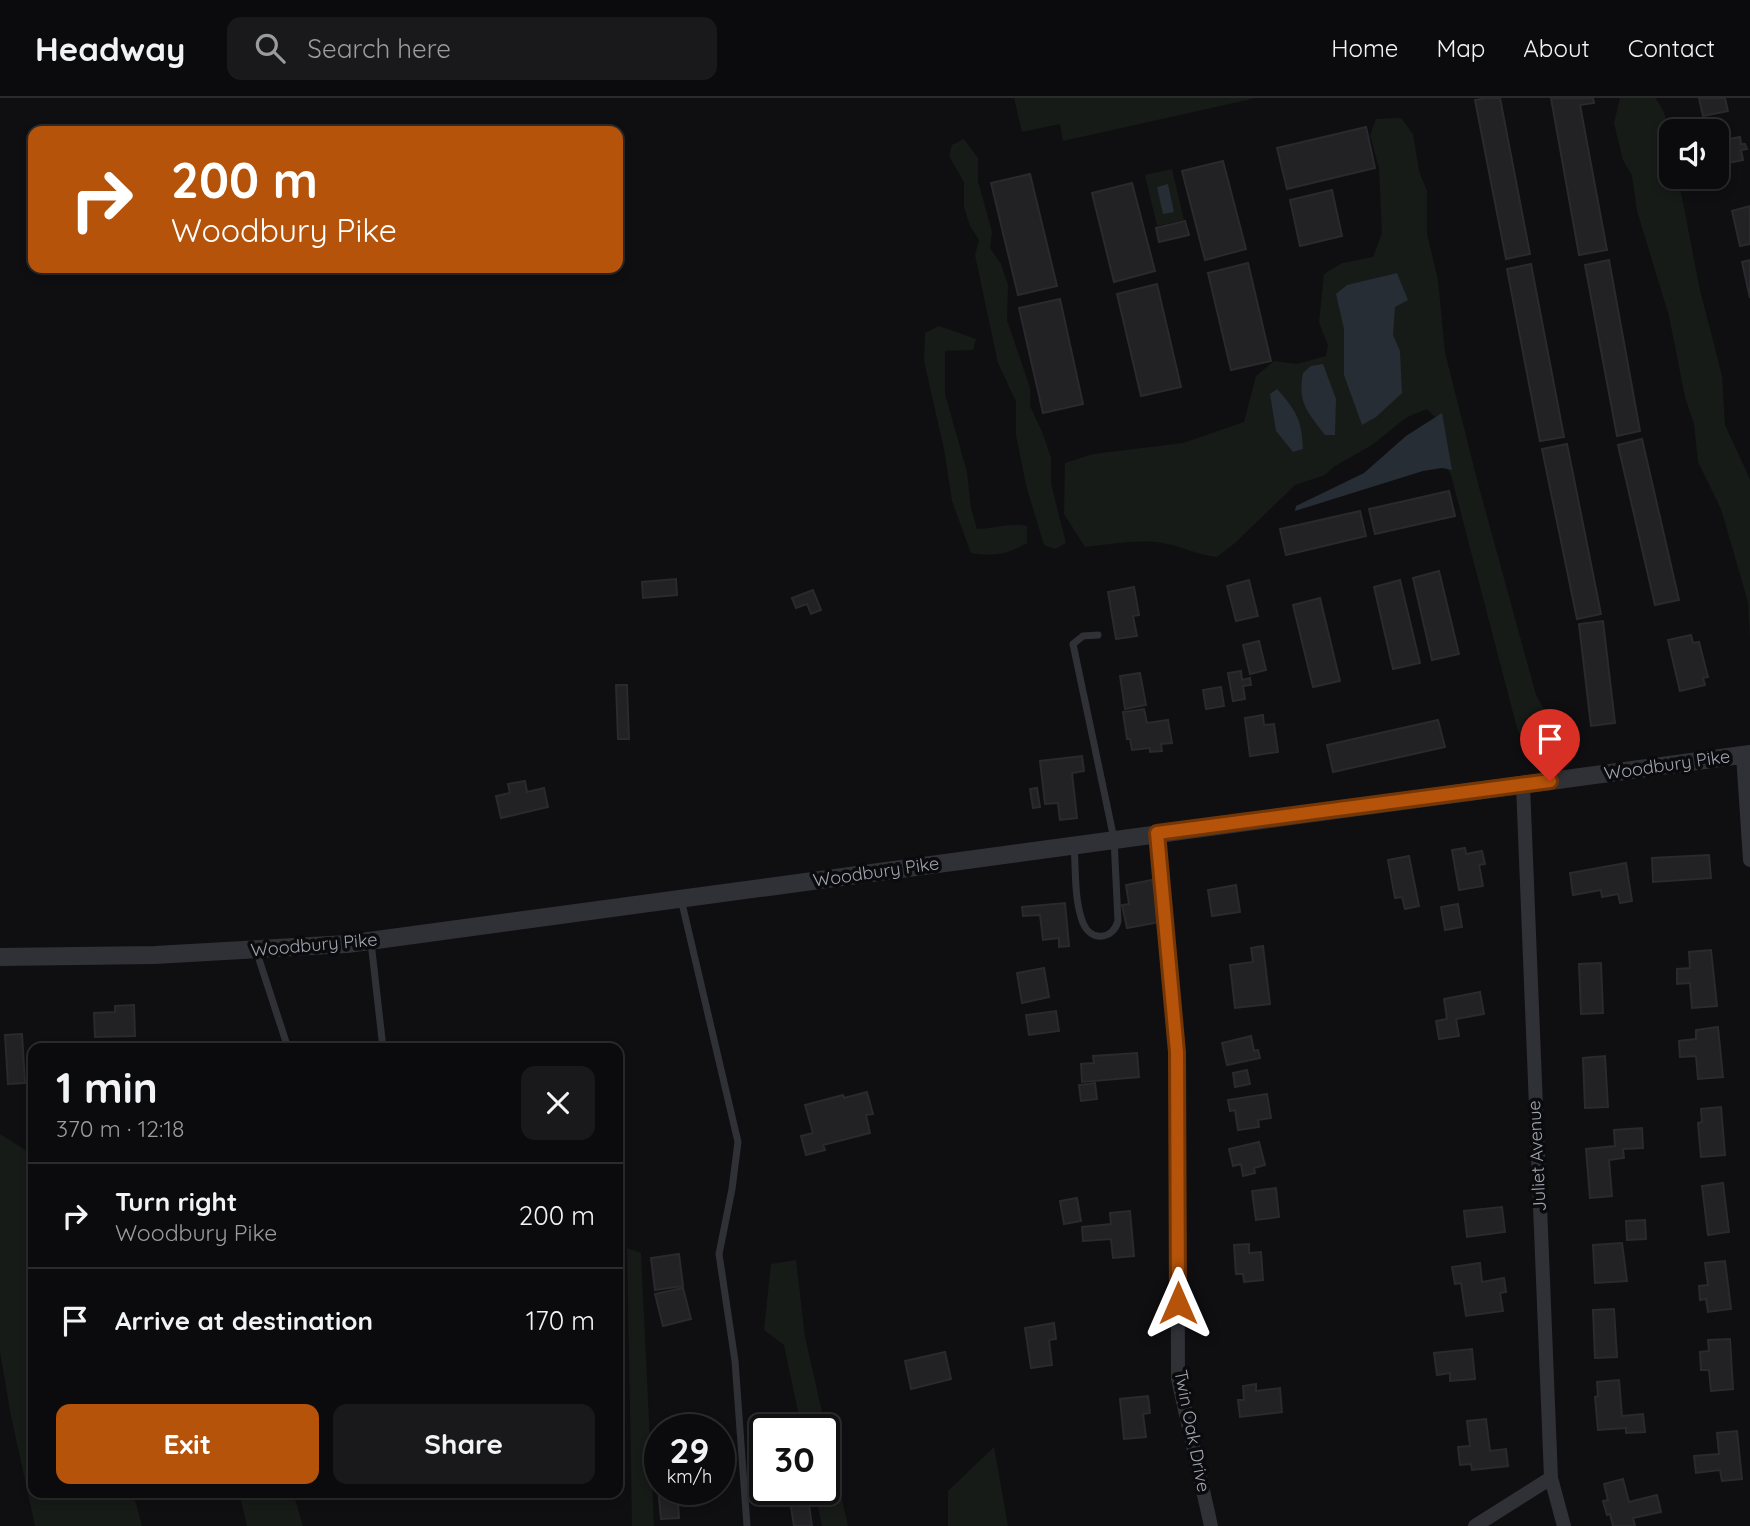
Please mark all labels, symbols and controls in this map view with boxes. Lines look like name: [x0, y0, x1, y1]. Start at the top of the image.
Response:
search box: [227, 17, 717, 80]
text: Headway: [35, 28, 185, 69]
icon: search: [251, 29, 289, 67]
text: Search here: [307, 32, 451, 65]
text: Home: [1331, 33, 1398, 63]
text: Map: [1436, 33, 1485, 63]
text: About: [1523, 33, 1590, 63]
text: Contact: [1628, 33, 1715, 63]
map controls: [1659, 119, 1729, 189]
button: sound: [1659, 119, 1729, 189]
text: 200 m: [171, 149, 318, 210]
icon: right: [56, 154, 147, 245]
text: Woodbury Pike: [171, 210, 397, 250]
pin: [1520, 709, 1580, 781]
icon: arrive: [1531, 720, 1569, 758]
street label: Woodbury Pike: [1602, 744, 1731, 785]
street label: Woodbury Pike: [811, 851, 940, 892]
street label: Woodbury Pike: [250, 928, 378, 961]
text: 1 min: [56, 1061, 158, 1114]
button: close: [521, 1066, 595, 1140]
street label: Juliet Avenue: [1522, 1100, 1551, 1212]
text: 370 m · 12:18: [56, 1114, 184, 1143]
text: Turn right: [115, 1185, 237, 1218]
icon: right: [56, 1197, 94, 1235]
text: 200 m: [519, 1199, 595, 1232]
text: Woodbury Pike: [115, 1218, 277, 1247]
position arrow: [1141, 1266, 1215, 1340]
icon: arrive: [56, 1302, 94, 1340]
text: Arrive at destination: [115, 1304, 373, 1337]
text: 170 m: [526, 1304, 595, 1337]
street label: Twin Oak Drive: [1169, 1368, 1216, 1494]
button: Exit: [56, 1404, 319, 1484]
button: Share: [333, 1404, 595, 1484]
speed limit sign: 30: [749, 1414, 840, 1505]
text: 29: [670, 1428, 709, 1472]
text: km/h: [667, 1465, 712, 1488]

